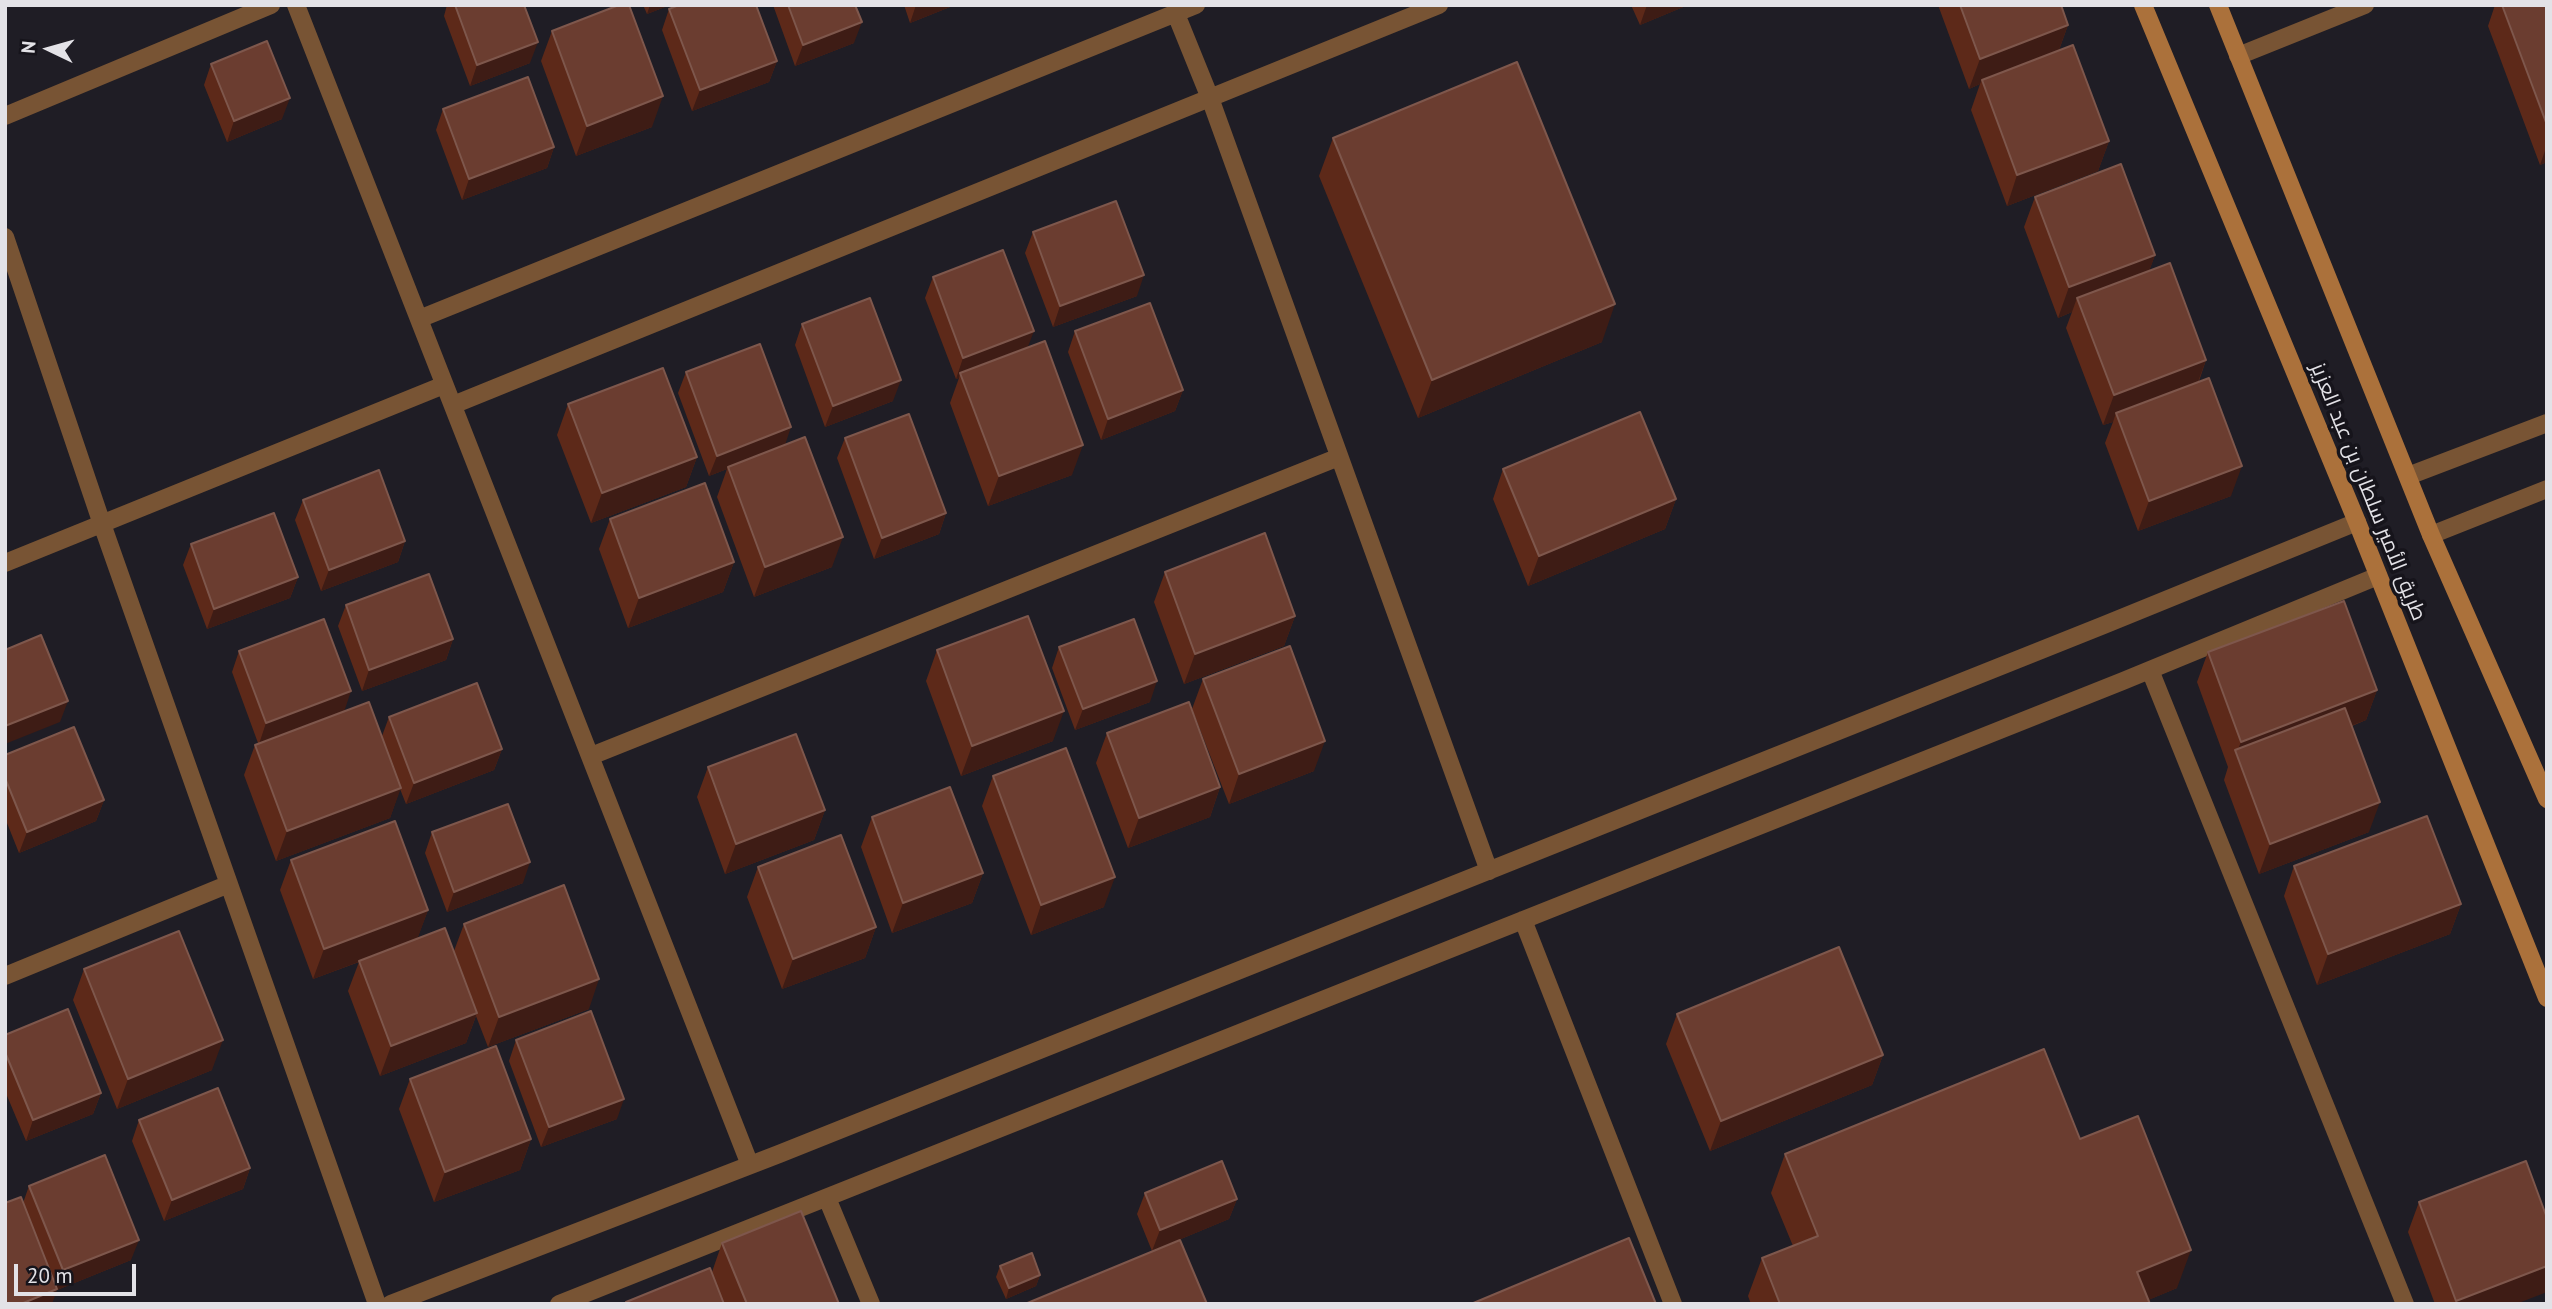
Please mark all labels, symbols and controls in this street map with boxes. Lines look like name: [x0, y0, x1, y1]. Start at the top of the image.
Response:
north arrow: [14, 14, 84, 84]
text: N: [16, 40, 41, 54]
street label: طريق الأمير سلطان بن عبد العزيز: [2305, 359, 2431, 625]
scale bar: [18, 1250, 140, 1294]
text: 20 m: [27, 1262, 73, 1289]

